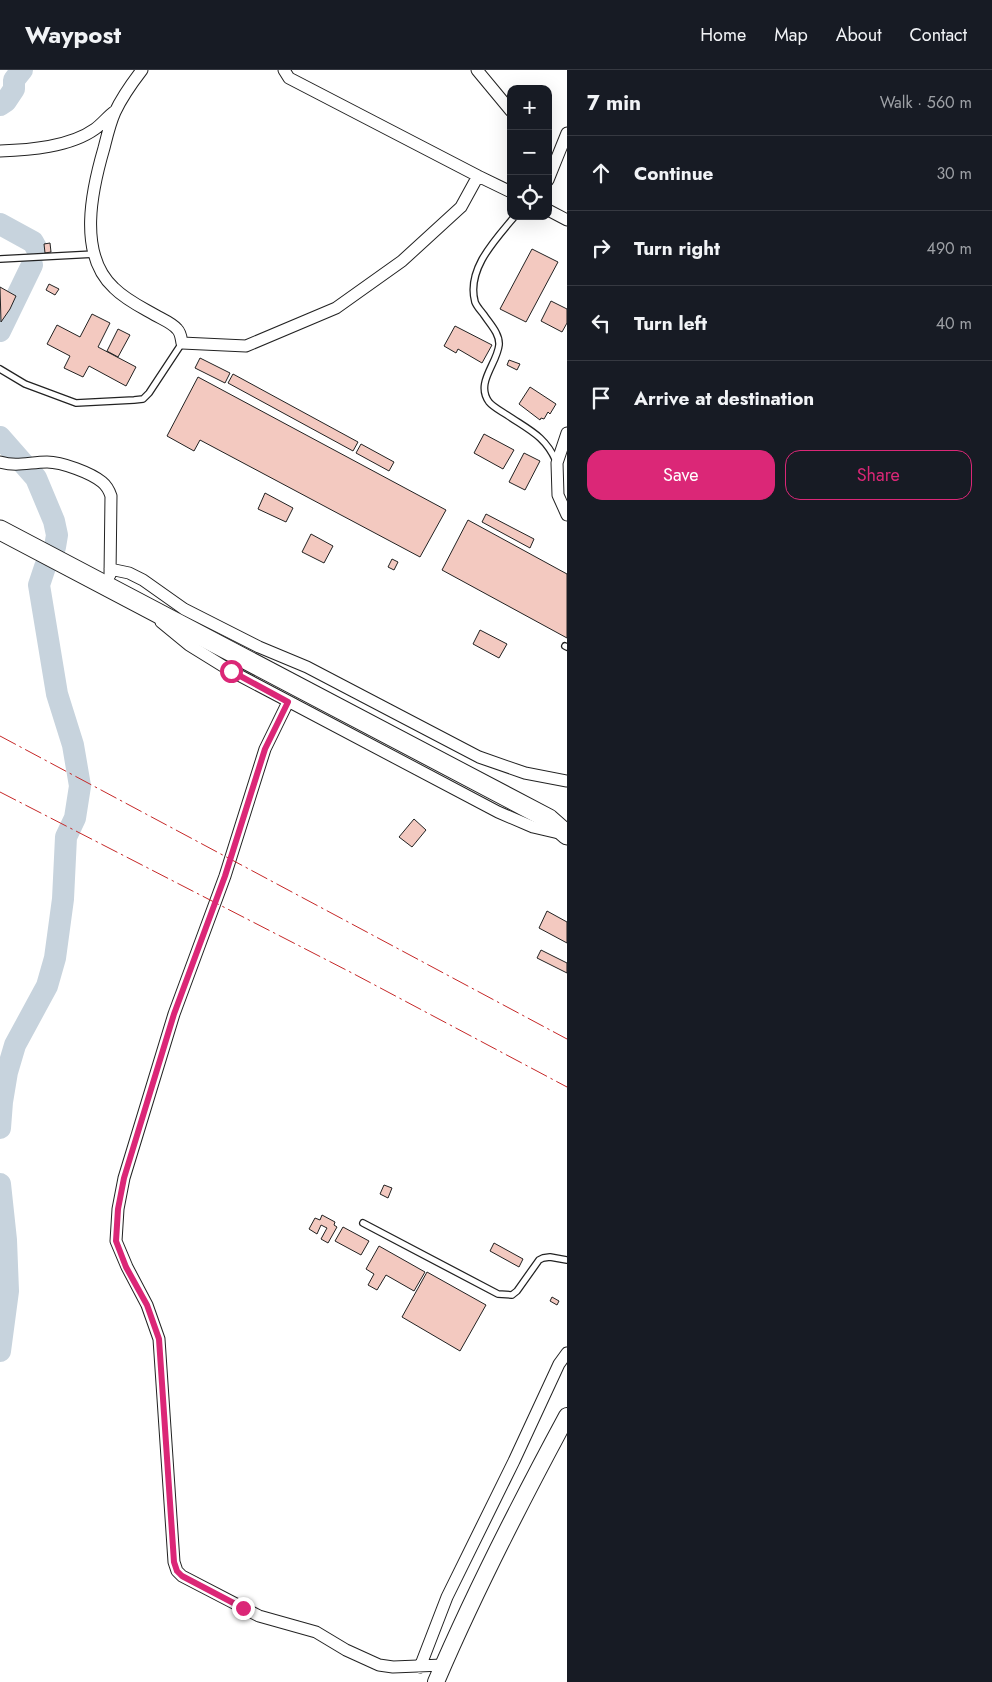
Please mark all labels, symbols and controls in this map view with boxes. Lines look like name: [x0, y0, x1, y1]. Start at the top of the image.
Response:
text: Waypost: [25, 17, 121, 52]
text: Home: [700, 22, 746, 48]
text: Map: [774, 22, 808, 48]
text: About: [836, 22, 881, 48]
text: Contact: [909, 22, 967, 48]
map controls: [507, 85, 552, 220]
button: +: [507, 85, 552, 130]
text: 7 min: [587, 88, 641, 118]
text: Walk · 560 m: [880, 91, 972, 114]
button: −: [507, 130, 552, 175]
icon: ahead: [587, 159, 615, 187]
text: Continue: [634, 160, 713, 187]
text: 30 m: [936, 162, 972, 185]
button: locate: [507, 175, 552, 220]
icon: right: [587, 234, 615, 262]
text: Turn right: [634, 235, 720, 262]
text: 490 m: [927, 237, 972, 260]
icon: left: [587, 309, 615, 337]
text: Turn left: [634, 310, 707, 337]
text: 40 m: [936, 312, 972, 335]
icon: arrive: [587, 384, 615, 412]
text: Arrive at destination: [634, 385, 814, 412]
button: Save: [587, 450, 775, 500]
button: Share: [785, 450, 972, 500]
route start: [220, 660, 243, 683]
route end: [232, 1597, 255, 1620]

